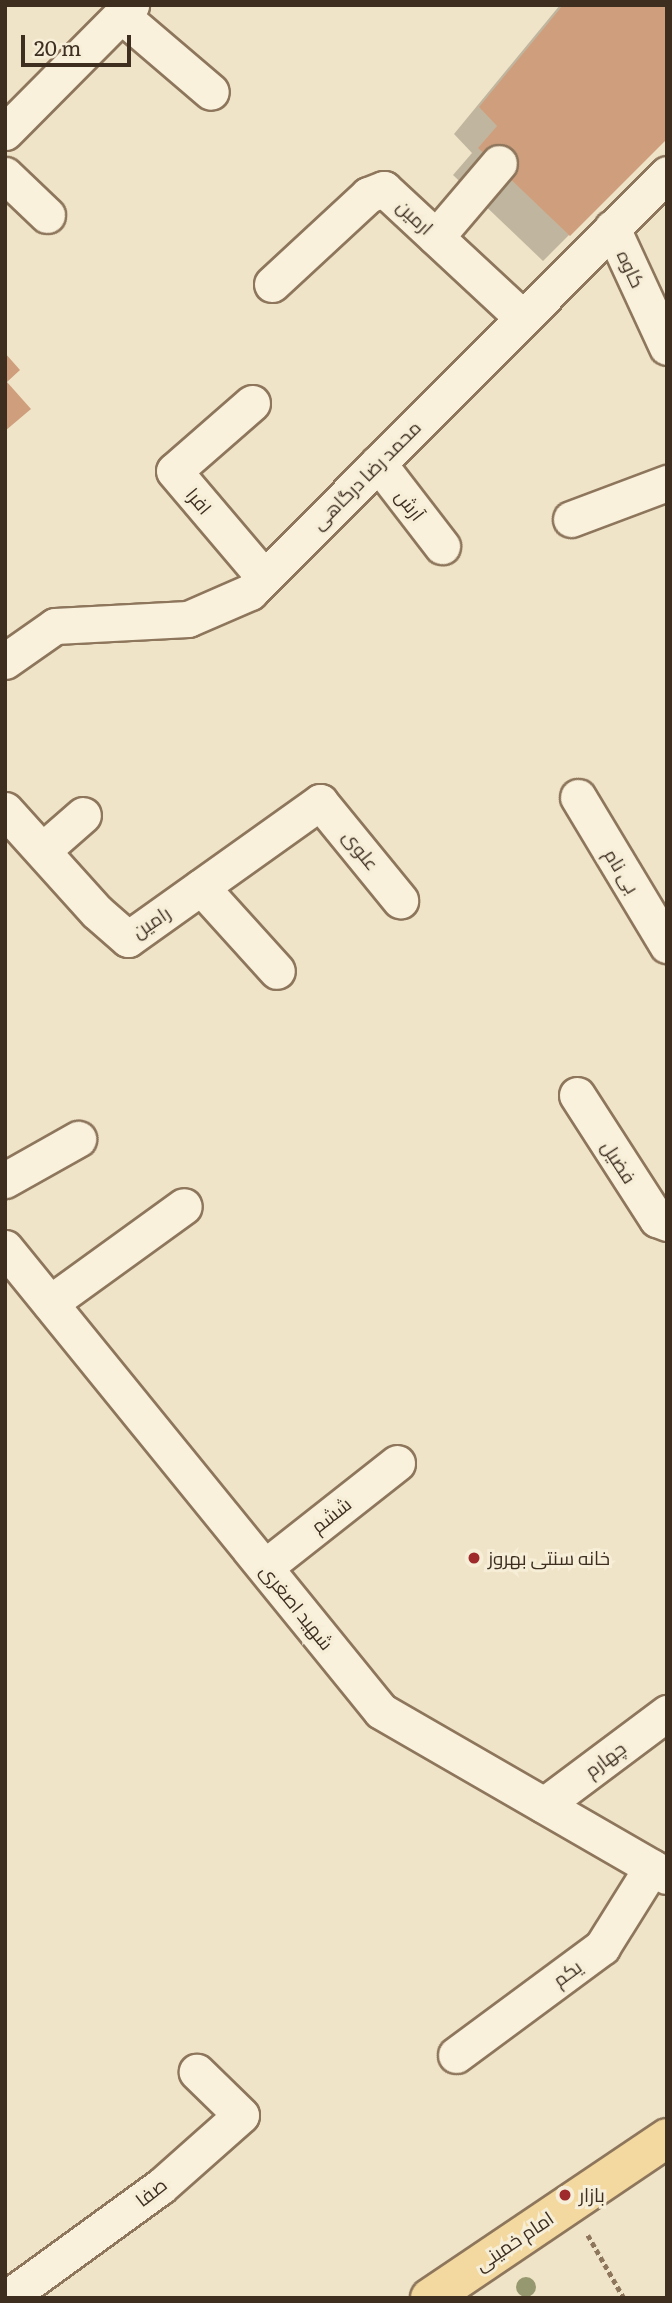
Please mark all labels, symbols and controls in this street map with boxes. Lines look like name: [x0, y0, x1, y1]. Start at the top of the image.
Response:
scale bar: [24, 21, 135, 65]
text: 20 m: [34, 31, 81, 62]
street label: ارمین: [392, 195, 438, 239]
street label: کاوه: [612, 247, 650, 291]
street label: محمد رضا درگاهی: [307, 416, 425, 534]
street label: افرا: [181, 483, 217, 519]
street label: آرش: [391, 485, 429, 525]
street label: علوی: [338, 825, 384, 875]
street label: بی نام: [600, 844, 644, 898]
street label: رامین: [128, 901, 174, 943]
street label: فضیل: [597, 1136, 641, 1188]
street label: ششم: [306, 1492, 356, 1538]
place label: خانه سنتی بهروز: [488, 1547, 610, 1569]
marker: خانه سنتی بهروز: [466, 1550, 482, 1566]
street label: شهید اصغری: [256, 1560, 338, 1654]
street label: چهارم: [580, 1736, 630, 1782]
street label: یکم: [548, 1955, 586, 1991]
street label: صفا: [131, 2173, 171, 2211]
place label: بازار: [579, 2184, 605, 2206]
marker: بازار: [557, 2187, 573, 2203]
street label: امام خمینی: [470, 2206, 558, 2276]

